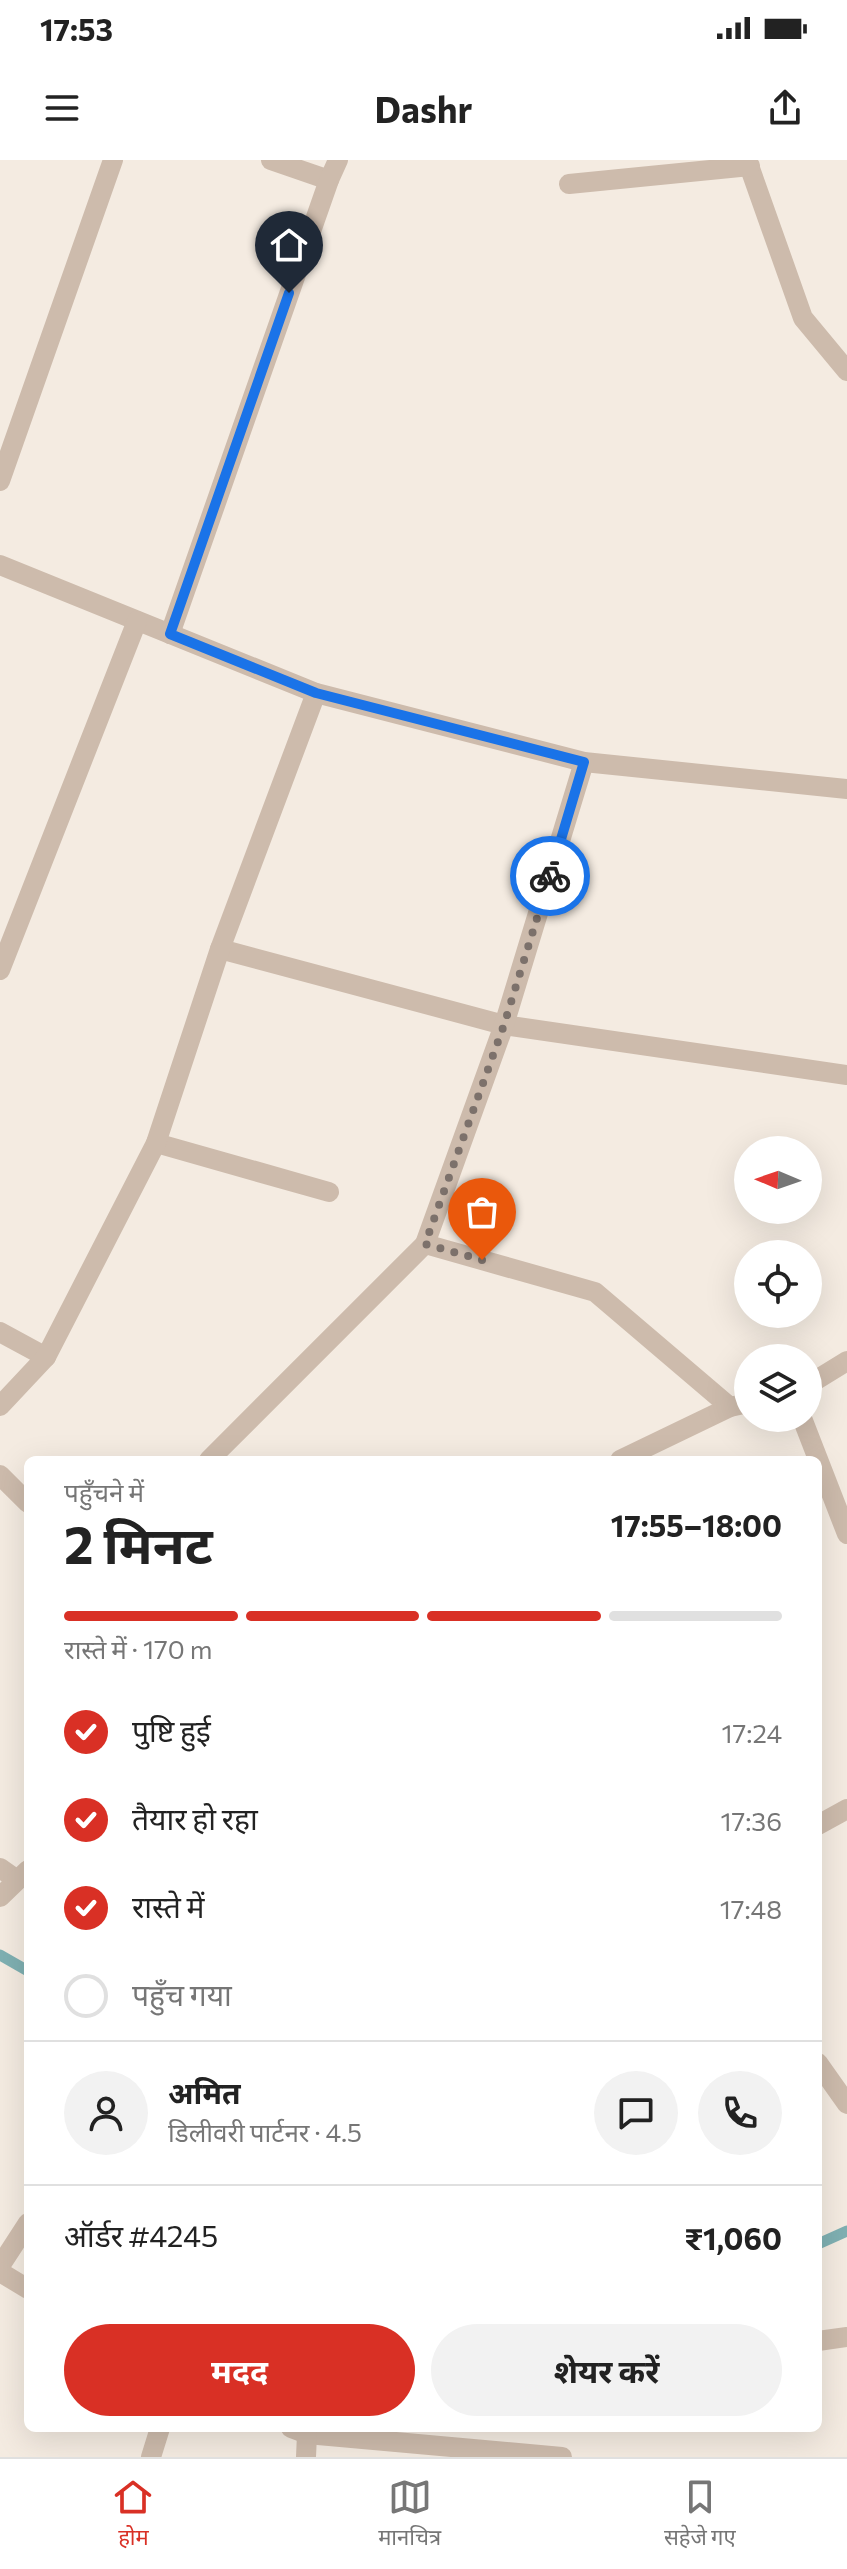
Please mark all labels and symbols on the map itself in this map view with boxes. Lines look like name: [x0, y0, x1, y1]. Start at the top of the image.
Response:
pin: [255, 211, 323, 293]
courier: [510, 836, 590, 916]
north arrow: [734, 1136, 822, 1224]
pin: [448, 1178, 516, 1260]

